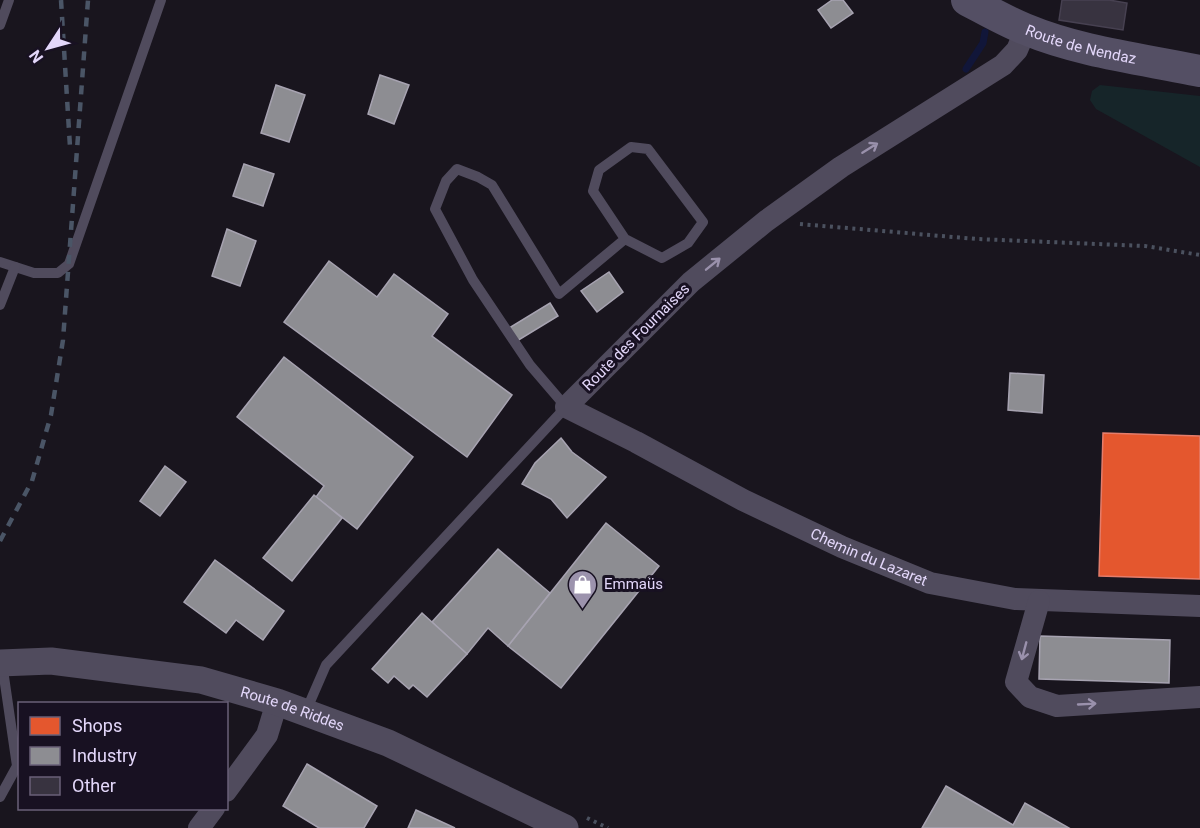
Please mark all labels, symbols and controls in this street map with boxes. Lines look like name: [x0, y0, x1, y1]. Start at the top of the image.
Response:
north arrow: [18, 18, 78, 78]
street label: Route de Nendaz: [1023, 21, 1138, 68]
text: N: [25, 46, 47, 67]
one-way arrow: [861, 142, 878, 154]
one-way arrow: [705, 257, 721, 270]
street label: Route des Fournaises: [579, 280, 693, 394]
street label: Chemin du Lazaret: [808, 524, 930, 590]
shop icon: Emmaüs: [567, 568, 599, 610]
place label: Emmaüs: [604, 575, 663, 593]
one-way arrow: [1017, 641, 1029, 660]
street label: Route de Riddes: [238, 683, 347, 735]
one-way arrow: [1077, 698, 1097, 709]
legend: [18, 702, 228, 810]
text: Shops: [72, 715, 122, 736]
text: Industry: [72, 745, 137, 766]
text: Other: [72, 775, 116, 796]

